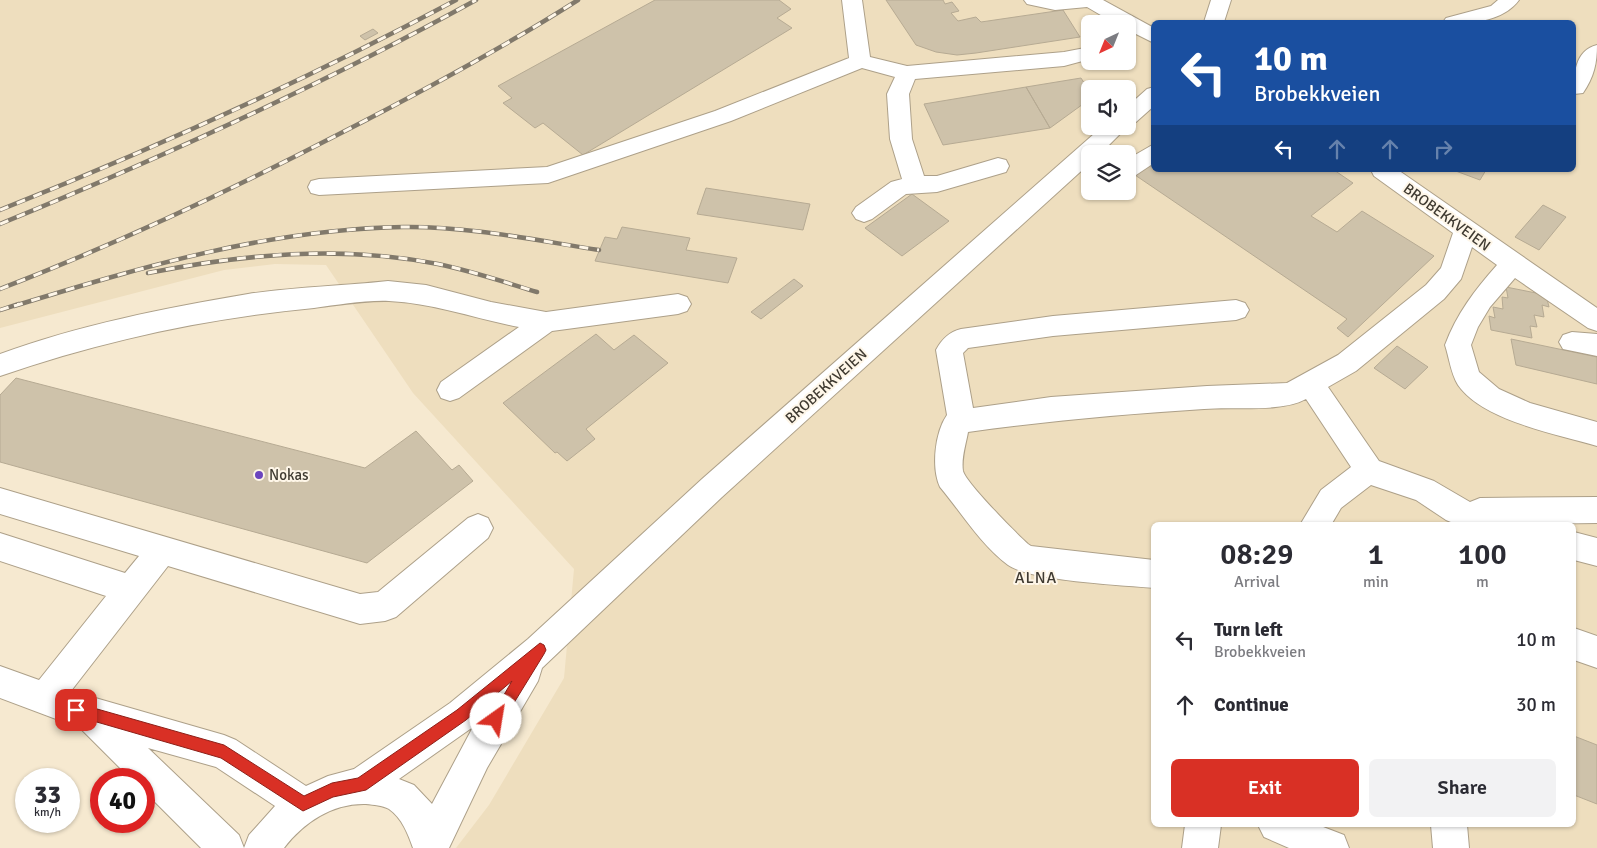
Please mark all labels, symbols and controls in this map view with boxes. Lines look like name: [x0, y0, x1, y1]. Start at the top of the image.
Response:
north arrow: [1081, 15, 1136, 70]
map controls: [1081, 15, 1136, 200]
text: 10 m: [1254, 37, 1328, 80]
icon: left: [1171, 40, 1236, 105]
button: sound: [1081, 80, 1136, 135]
text: Brobekkveien: [1254, 80, 1380, 107]
icon: left: [1270, 135, 1298, 163]
icon: ahead: [1323, 135, 1351, 163]
icon: ahead: [1376, 135, 1404, 163]
icon: right: [1429, 135, 1457, 163]
button: layers: [1081, 145, 1136, 200]
street label: BROBEKKVEIEN: [1400, 179, 1494, 255]
street label: BROBEKKVEIEN: [782, 345, 870, 427]
place label: Nokas: [269, 466, 309, 484]
marker: Nokas: [253, 469, 265, 481]
text: 08:29: [1220, 536, 1294, 573]
text: 1: [1368, 536, 1384, 573]
text: 100: [1458, 536, 1507, 573]
district label: ALNA: [1015, 568, 1057, 588]
text: Arrival: [1234, 572, 1280, 592]
text: min: [1363, 572, 1389, 592]
text: m: [1476, 572, 1489, 592]
text: Turn left: [1214, 618, 1283, 642]
icon: left: [1171, 626, 1199, 654]
text: 10 m: [1516, 628, 1556, 652]
text: Brobekkveien: [1214, 642, 1306, 662]
pin: [55, 689, 97, 731]
icon: ahead: [1171, 691, 1199, 719]
position arrow: [469, 692, 521, 744]
text: Continue: [1214, 693, 1289, 717]
text: 30 m: [1516, 693, 1556, 717]
icon: arrive: [62, 696, 90, 724]
button: Exit: [1171, 759, 1359, 817]
button: Share: [1369, 759, 1556, 817]
speed limit sign: 40: [90, 768, 155, 833]
text: 33: [34, 779, 61, 810]
text: km/h: [34, 805, 61, 820]

